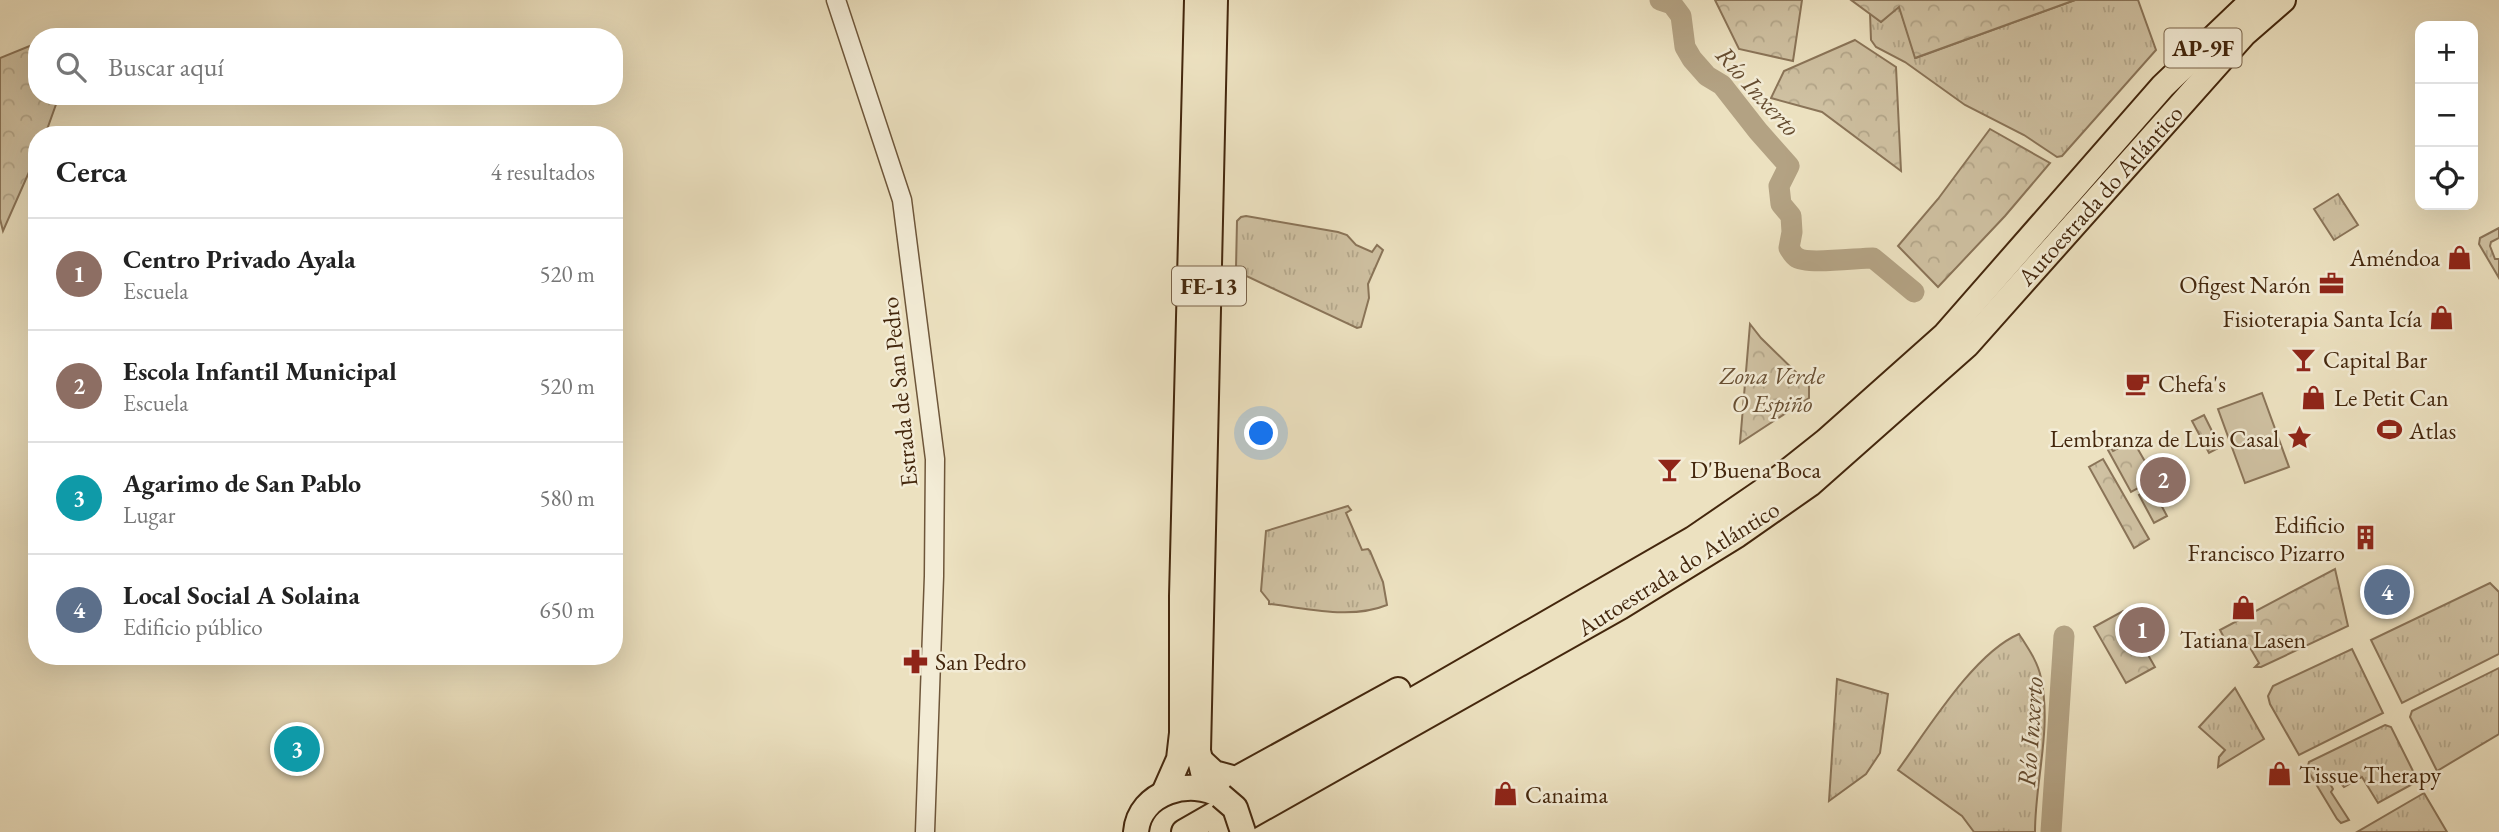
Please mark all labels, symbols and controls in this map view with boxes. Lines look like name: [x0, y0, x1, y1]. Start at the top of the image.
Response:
map controls: [2415, 21, 2478, 210]
button: +: [2415, 21, 2478, 84]
search box: [28, 28, 623, 105]
road number: AP-9F: [2164, 28, 2242, 68]
water label: Río Inxerto: [1708, 38, 1808, 144]
icon: search: [52, 48, 90, 86]
text: Buscar aquí: [108, 50, 224, 84]
button: −: [2415, 84, 2478, 147]
street label: Autoestrada do Atlántico: [2010, 98, 2190, 293]
button: locate: [2415, 147, 2478, 210]
text: Cerca: [56, 152, 127, 191]
text: 4 resultados: [491, 157, 595, 187]
text: Centro Privado Ayala: [123, 242, 356, 276]
place label: Améndoa: [2349, 242, 2440, 273]
shop icon: Améndoa: [2446, 243, 2474, 271]
text: 1: [73, 259, 85, 289]
text: 520 m: [539, 259, 595, 289]
road number: FE-13: [1172, 266, 1246, 306]
place label: Ofigest Narón: [2179, 269, 2311, 300]
office icon: Ofigest Narón: [2317, 270, 2345, 298]
text: Escuela: [123, 276, 189, 306]
street label: Estrada de San Pedro: [874, 295, 924, 488]
place label: Fisioterapia Santa Icía: [2222, 303, 2422, 334]
shop icon: Fisioterapia Santa Icía: [2428, 304, 2456, 332]
place label: Capital Bar: [2323, 344, 2427, 375]
bar icon: Capital Bar: [2289, 345, 2317, 373]
text: Escola Infantil Municipal: [123, 354, 397, 388]
park label: Zona Verde O Espiño: [1718, 360, 1825, 419]
place label: Chefa's: [2158, 368, 2226, 399]
cafe icon: Chefa's: [2124, 369, 2152, 397]
text: 2: [73, 371, 85, 401]
text: 520 m: [539, 371, 595, 401]
place label: Le Petit Can: [2334, 382, 2449, 413]
shop icon: Le Petit Can: [2300, 383, 2328, 411]
text: Escuela: [123, 388, 189, 418]
place label: Atlas: [2408, 415, 2456, 446]
your location: [1244, 416, 1278, 450]
sports icon: Atlas: [2375, 416, 2403, 444]
place label: Lembranza de Luis Casal: [2050, 423, 2279, 454]
place icon: Lembranza de Luis Casal: [2285, 424, 2313, 452]
place label: D'Buena Boca: [1690, 454, 1821, 485]
pin: 2: [2140, 454, 2186, 506]
bar icon: D'Buena Boca: [1656, 455, 1684, 483]
text: Agarimo de San Pablo: [123, 466, 361, 500]
text: 3: [73, 483, 85, 513]
text: 580 m: [539, 483, 595, 513]
street label: Autoestrada do Atlántico: [1570, 493, 1785, 643]
text: Lugar: [123, 500, 175, 530]
place label: Edificio Francisco Pizarro: [2187, 509, 2345, 568]
building icon: Edificio Francisco Pizarro: [2351, 524, 2379, 552]
pin: 4: [2364, 566, 2410, 618]
text: Local Social A Solaina: [123, 578, 360, 612]
shop icon: Tatiana Lasen: [2229, 594, 2257, 622]
text: 4: [73, 595, 85, 625]
text: 650 m: [539, 595, 595, 625]
pin: 1: [2119, 604, 2165, 656]
text: Edificio público: [123, 612, 263, 642]
place label: Tatiana Lasen: [2180, 624, 2307, 655]
place label: San Pedro: [935, 646, 1027, 677]
pharmacy icon: San Pedro: [901, 647, 929, 675]
water label: Río Inxerto: [2009, 675, 2051, 788]
pin: 3: [274, 723, 320, 775]
place label: Tissue Therapy: [2299, 759, 2442, 790]
shop icon: Tissue Therapy: [2265, 760, 2293, 788]
place label: Canaima: [1525, 779, 1608, 810]
shop icon: Canaima: [1491, 780, 1519, 808]

